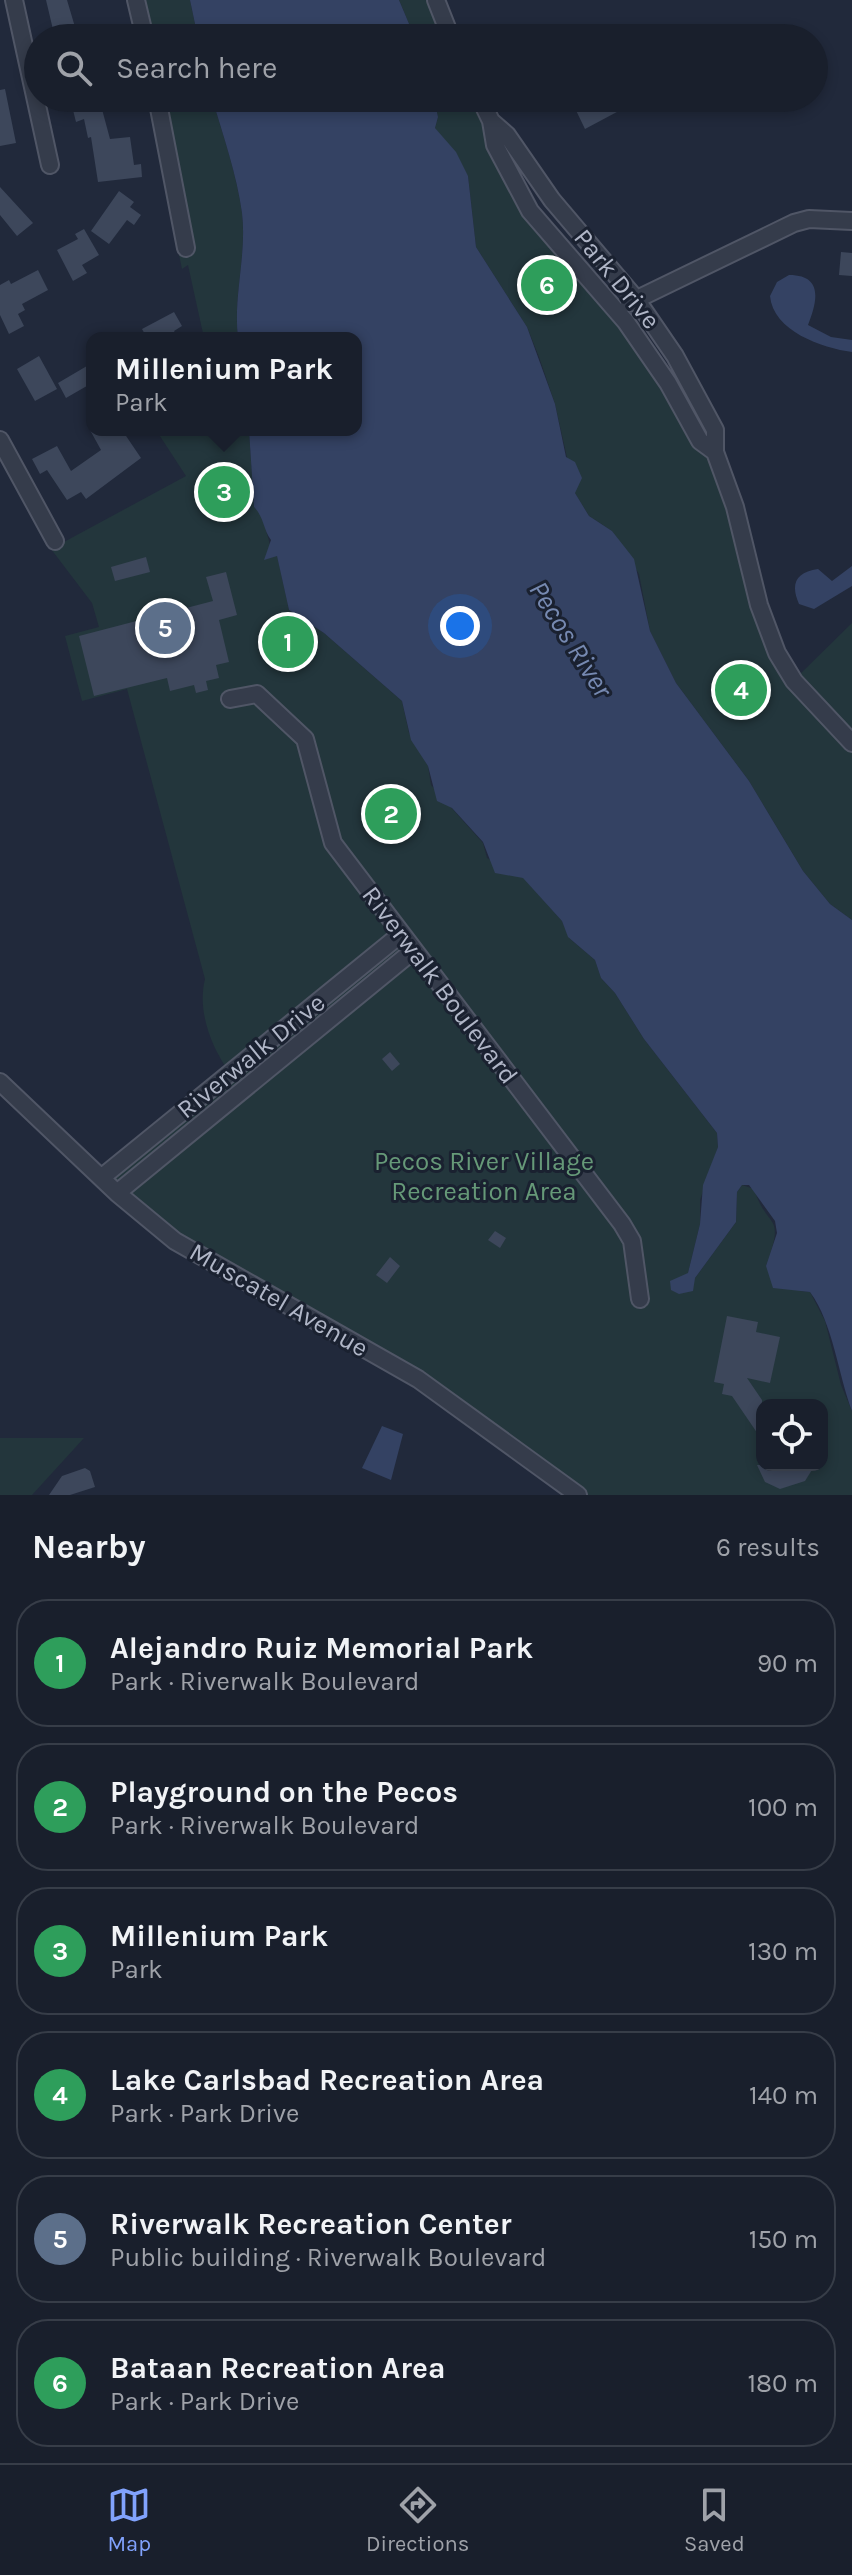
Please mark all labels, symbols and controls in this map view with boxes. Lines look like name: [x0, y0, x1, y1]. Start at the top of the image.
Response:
search box: [24, 24, 828, 112]
icon: search: [52, 46, 96, 90]
text: Search here: [116, 50, 277, 86]
street label: Park Drive: [567, 223, 667, 335]
pin: 6: [521, 255, 573, 315]
popup: [86, 332, 362, 436]
text: Millenium Park: [115, 351, 333, 387]
text: Park: [115, 387, 168, 418]
pin: 3: [198, 462, 250, 522]
water label: Pecos River: [522, 575, 620, 705]
pin: 5: [139, 598, 191, 658]
your location: [440, 606, 480, 646]
pin: 1: [262, 612, 314, 672]
pin: 4: [715, 660, 767, 720]
pin: 2: [365, 784, 417, 844]
street label: Riverwalk Boulevard: [356, 880, 524, 1090]
street label: Riverwalk Drive: [171, 987, 331, 1125]
park label: Pecos River Village Recreation Area: [374, 1146, 594, 1207]
street label: Muscatel Avenue: [184, 1236, 374, 1364]
map controls: [756, 1399, 828, 1471]
button: locate: [756, 1399, 828, 1471]
text: Nearby: [32, 1527, 146, 1567]
text: 6 results: [716, 1532, 820, 1563]
text: Alejandro Ruiz Memorial Park: [110, 1630, 533, 1666]
text: 1: [55, 1648, 65, 1679]
text: 90 m: [757, 1648, 818, 1679]
text: Park · Riverwalk Boulevard: [110, 1666, 419, 1697]
text: Playground on the Pecos: [110, 1774, 458, 1810]
text: 2: [52, 1792, 68, 1823]
text: 100 m: [748, 1792, 818, 1823]
text: Park · Riverwalk Boulevard: [110, 1810, 419, 1841]
text: Millenium Park: [110, 1918, 328, 1954]
text: 3: [52, 1936, 68, 1967]
text: 130 m: [748, 1936, 818, 1967]
text: Park: [110, 1954, 163, 1985]
text: Lake Carlsbad Recreation Area: [110, 2062, 544, 2098]
text: 4: [52, 2080, 68, 2111]
text: 140 m: [749, 2080, 818, 2111]
text: Park · Park Drive: [110, 2098, 299, 2129]
text: Riverwalk Recreation Center: [110, 2206, 512, 2242]
text: 5: [52, 2224, 68, 2255]
text: 150 m: [749, 2224, 818, 2255]
text: Public building · Riverwalk Boulevard: [110, 2242, 547, 2273]
text: Bataan Recreation Area: [110, 2350, 445, 2386]
text: 6: [52, 2368, 68, 2399]
text: 180 m: [748, 2368, 818, 2399]
text: Park · Park Drive: [110, 2386, 299, 2417]
tab: Map: [107, 2483, 151, 2557]
tab: Directions: [366, 2483, 469, 2557]
tab: Saved: [684, 2483, 745, 2557]

